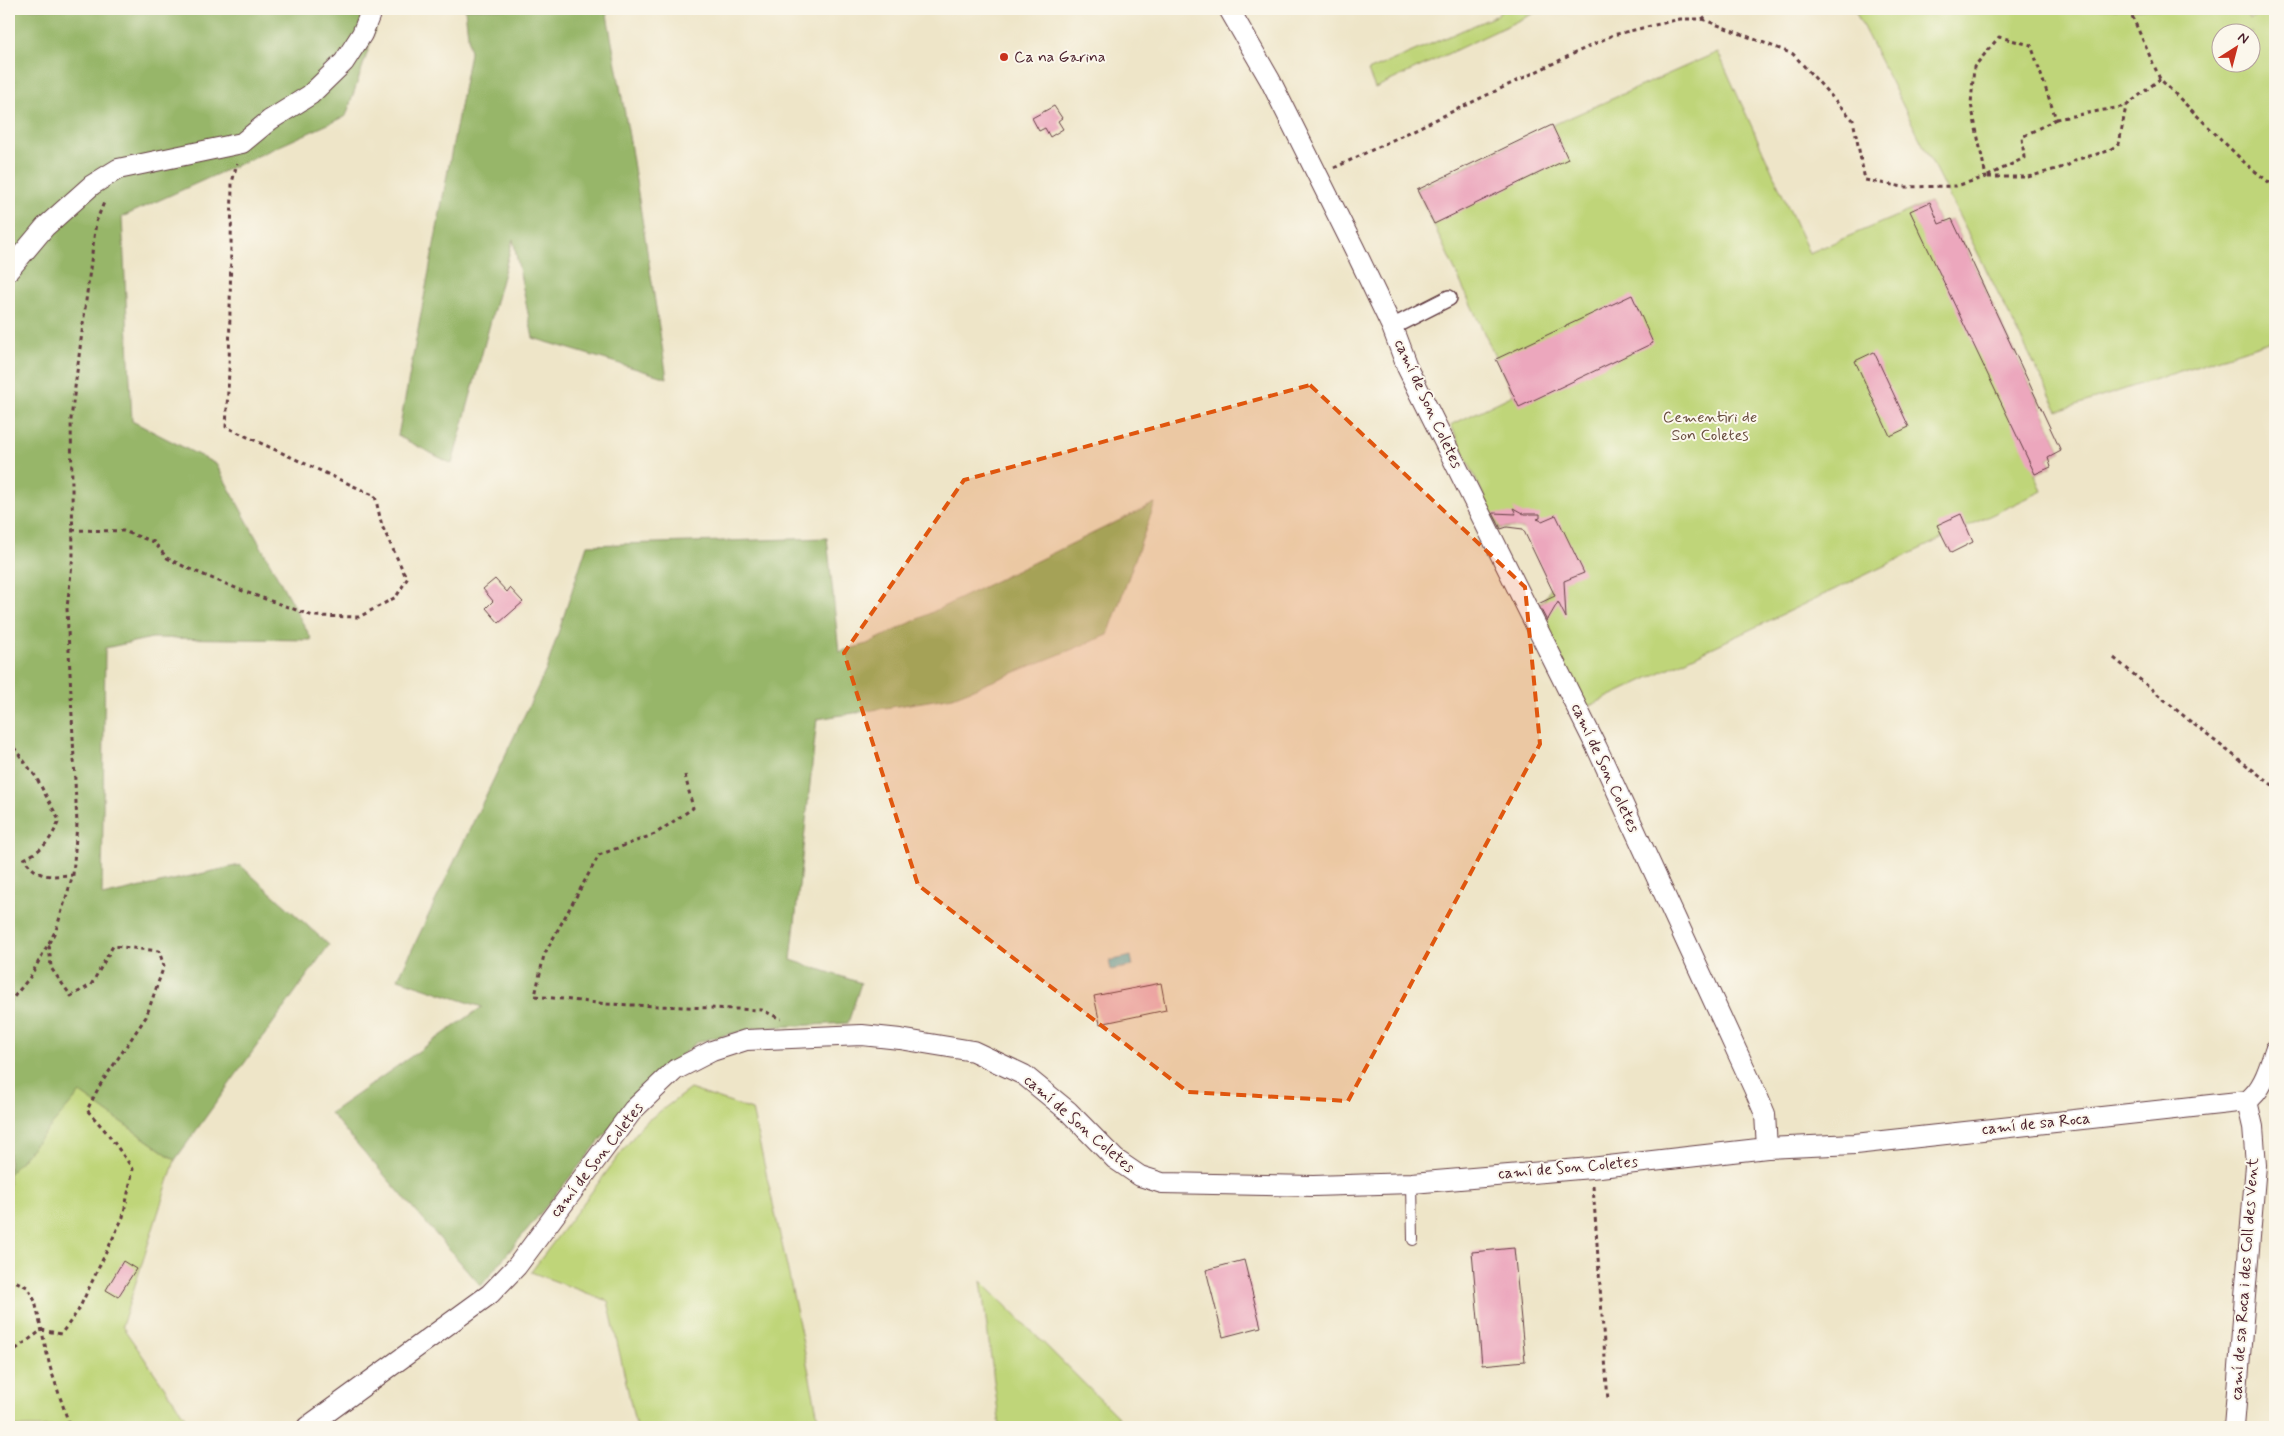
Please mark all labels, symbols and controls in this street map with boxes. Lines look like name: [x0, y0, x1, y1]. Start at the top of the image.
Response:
north arrow: [2212, 22, 2262, 72]
text: N: [2234, 28, 2252, 48]
place label: Ca na Garina: [1014, 47, 1106, 68]
marker: Ca na Garina: [998, 51, 1010, 63]
street label: camí de Son Coletes: [1389, 336, 1467, 472]
park label: Cementiri de Son Coletes: [1663, 407, 1757, 446]
street label: camí de Son Coletes: [1566, 700, 1644, 836]
street label: camí de Son Coletes: [1019, 1070, 1139, 1178]
street label: camí de Son Coletes: [546, 1098, 648, 1222]
street label: camí de sa Roca: [1981, 1108, 2091, 1140]
street label: camí de Son Coletes: [1497, 1151, 1639, 1185]
street label: camí de sa Roca i des Coll des Vent: [2226, 1157, 2264, 1401]

